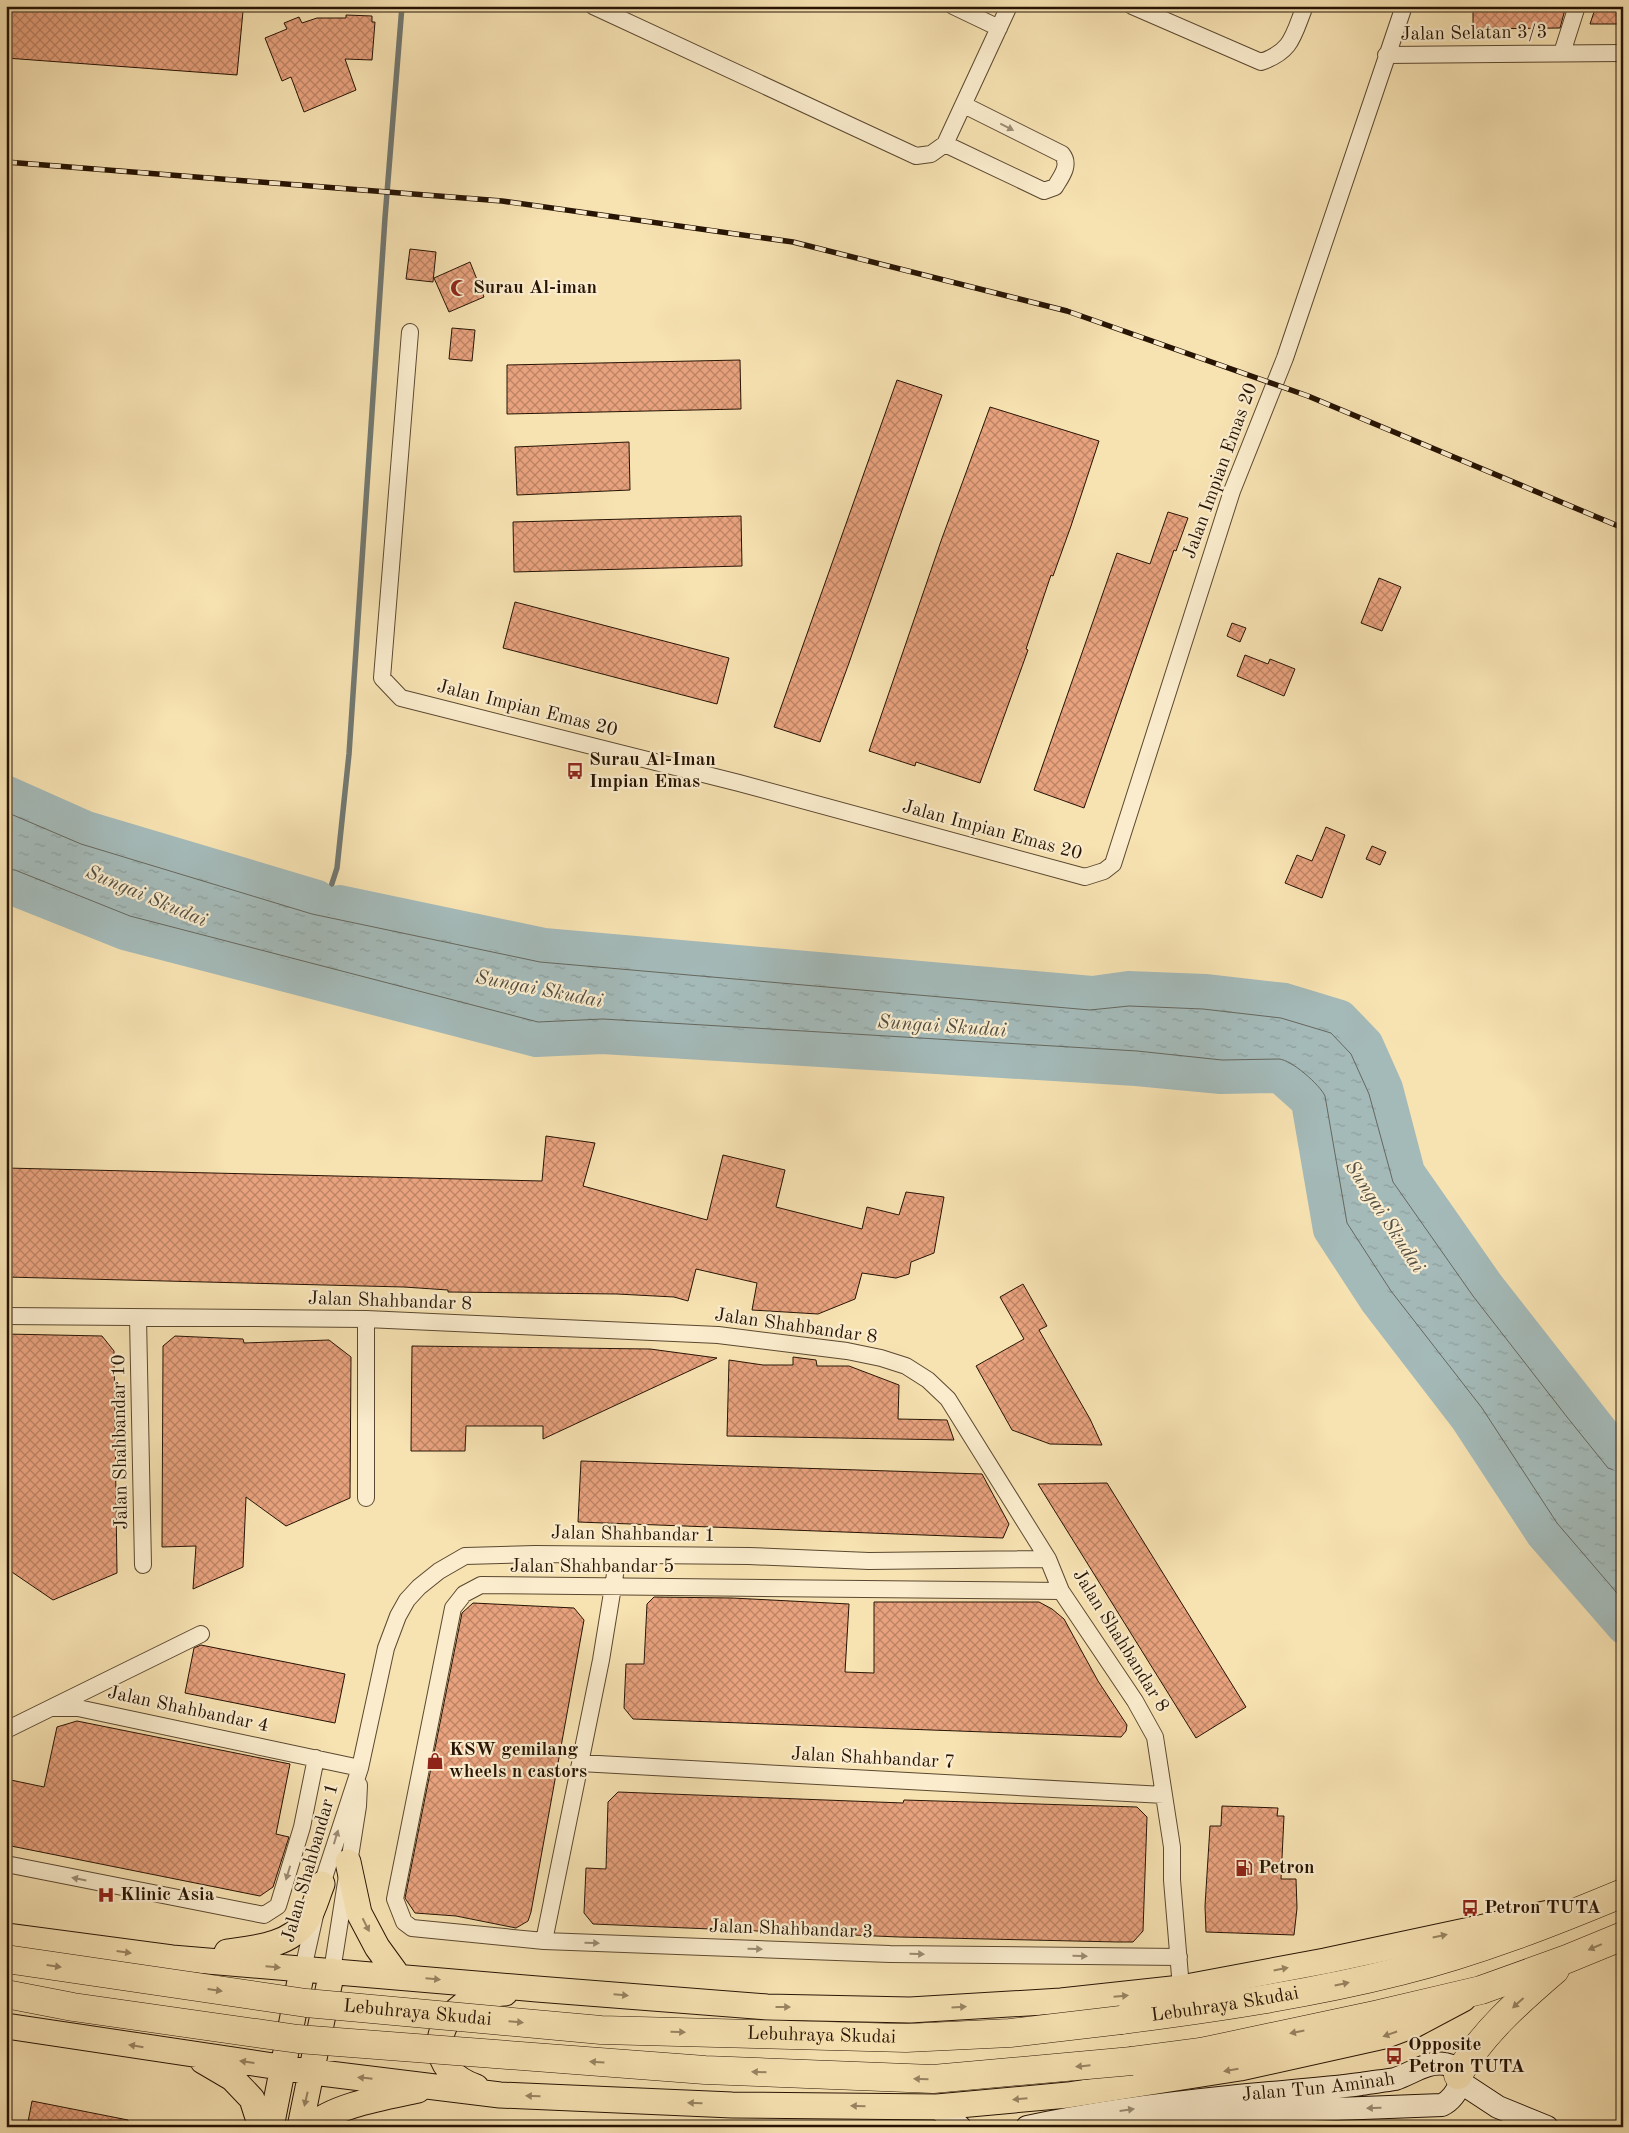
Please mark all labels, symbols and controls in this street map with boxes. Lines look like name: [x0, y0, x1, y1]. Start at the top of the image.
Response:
street label: Jalan Selatan 3/3: [1400, 23, 1548, 45]
one-way arrow: [1000, 123, 1014, 131]
mosque icon: Surau Al-iman: [449, 278, 469, 298]
place label: Surau Al-iman: [473, 279, 597, 298]
street label: Jalan Impian Emas 20: [1180, 381, 1262, 561]
street label: Jalan Impian Emas 20: [435, 677, 619, 741]
place label: Surau Al-Iman Impian Emas: [589, 751, 716, 792]
bus stop icon: Surau Al-Iman Impian Emas: [565, 761, 585, 781]
street label: Jalan Impian Emas 20: [900, 798, 1084, 864]
water label: Sungai Skudai: [82, 862, 210, 932]
water label: Sungai Skudai: [474, 968, 605, 1012]
water label: Sungai Skudai: [877, 1013, 1008, 1042]
water label: Sungai Skudai: [1340, 1157, 1428, 1277]
street label: Jalan Shahbandar 8: [308, 1290, 472, 1314]
street label: Jalan Shahbandar 8: [713, 1306, 879, 1348]
street label: Jalan Shahbandar 10: [110, 1354, 132, 1530]
street label: Jalan Shahbandar 1: [551, 1524, 715, 1546]
street label: Jalan Shahbandar 5: [510, 1558, 674, 1577]
street label: Jalan Shahbandar 8: [1068, 1566, 1172, 1716]
street label: Jalan Shahbandar 4: [106, 1684, 270, 1736]
place label: KSW gemilang wheels n castors: [449, 1741, 587, 1782]
street label: Jalan Shahbandar 7: [790, 1745, 956, 1773]
shop icon: KSW gemilang wheels n castors: [425, 1751, 445, 1771]
street label: Jalan Shahbandar 1: [279, 1781, 343, 1945]
one-way arrow: [333, 1830, 341, 1845]
fuel station icon: Petron: [1234, 1858, 1254, 1878]
place label: Petron: [1258, 1859, 1315, 1878]
one-way arrow: [283, 1866, 291, 1881]
one-way arrow: [70, 1874, 86, 1882]
hospital icon: Klinic Asia: [96, 1885, 116, 1905]
place label: Klinic Asia: [120, 1886, 215, 1905]
bus stop icon: Petron TUTA: [1460, 1898, 1480, 1918]
place label: Petron TUTA: [1484, 1899, 1601, 1918]
one-way arrow: [362, 1918, 370, 1933]
street label: Jalan Shahbandar 3: [709, 1918, 873, 1942]
one-way arrow: [1433, 1931, 1449, 1939]
one-way arrow: [585, 1939, 601, 1947]
one-way arrow: [1588, 1944, 1602, 1952]
one-way arrow: [747, 1945, 763, 1953]
one-way arrow: [116, 1948, 132, 1956]
one-way arrow: [909, 1950, 925, 1958]
one-way arrow: [1072, 1952, 1088, 1960]
one-way arrow: [47, 1963, 63, 1971]
one-way arrow: [265, 1963, 281, 1971]
one-way arrow: [1274, 1965, 1289, 1973]
one-way arrow: [425, 1975, 441, 1983]
one-way arrow: [1335, 1980, 1350, 1988]
street label: Lebuhraya Skudai: [1150, 1984, 1300, 2025]
one-way arrow: [208, 1986, 224, 1994]
one-way arrow: [613, 1992, 629, 2000]
one-way arrow: [1113, 1992, 1129, 2000]
street label: Lebuhraya Skudai: [342, 1997, 492, 2029]
one-way arrow: [1512, 1997, 1524, 2009]
one-way arrow: [775, 2003, 791, 2011]
one-way arrow: [951, 2003, 967, 2011]
one-way arrow: [508, 2018, 524, 2026]
street label: Lebuhraya Skudai: [747, 2024, 896, 2047]
one-way arrow: [670, 2028, 686, 2036]
one-way arrow: [1289, 2028, 1304, 2036]
one-way arrow: [1382, 2031, 1397, 2038]
place label: Opposite Petron TUTA: [1408, 2036, 1525, 2077]
one-way arrow: [128, 2042, 144, 2050]
bus stop icon: Opposite Petron TUTA: [1384, 2046, 1404, 2066]
one-way arrow: [589, 2057, 605, 2065]
one-way arrow: [239, 2058, 255, 2066]
one-way arrow: [1075, 2062, 1091, 2070]
one-way arrow: [1223, 2066, 1239, 2074]
one-way arrow: [751, 2068, 767, 2076]
street label: Jalan Tun Aminah: [1241, 2070, 1396, 2105]
one-way arrow: [356, 2074, 372, 2082]
one-way arrow: [913, 2074, 929, 2082]
one-way arrow: [302, 2092, 310, 2107]
one-way arrow: [525, 2092, 541, 2100]
one-way arrow: [1012, 2096, 1028, 2104]
one-way arrow: [687, 2099, 703, 2107]
one-way arrow: [850, 2102, 866, 2110]
one-way arrow: [1365, 2104, 1381, 2112]
one-way arrow: [1119, 2106, 1135, 2114]

